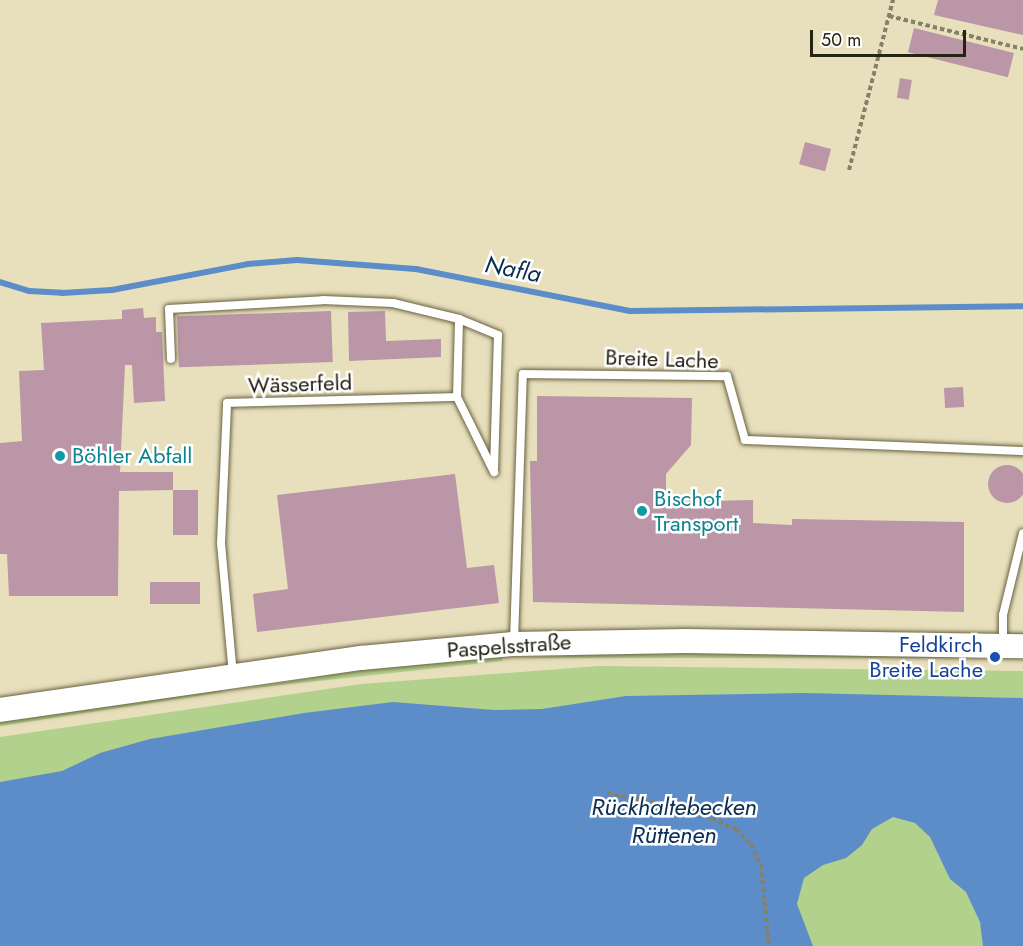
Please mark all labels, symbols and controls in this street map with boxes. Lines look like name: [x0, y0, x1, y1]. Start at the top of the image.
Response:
scale bar: [813, 18, 969, 56]
text: 50 m: [821, 27, 861, 53]
water label: Nafla: [482, 249, 544, 289]
street label: Breite Lache: [605, 344, 719, 374]
street label: Wässerfeld: [247, 369, 353, 399]
place label: Böhler Abfall: [72, 443, 192, 469]
marker: Böhler Abfall: [53, 449, 67, 463]
place label: Bischof Transport: [654, 485, 738, 536]
marker: Bischof Transport: [635, 504, 649, 518]
street label: Paspelsstraße: [446, 628, 572, 664]
place label: Feldkirch Breite Lache: [869, 631, 983, 682]
marker: Feldkirch Breite Lache: [988, 650, 1002, 664]
water label: Rückhaltebecken Rüttenen: [591, 793, 757, 849]

